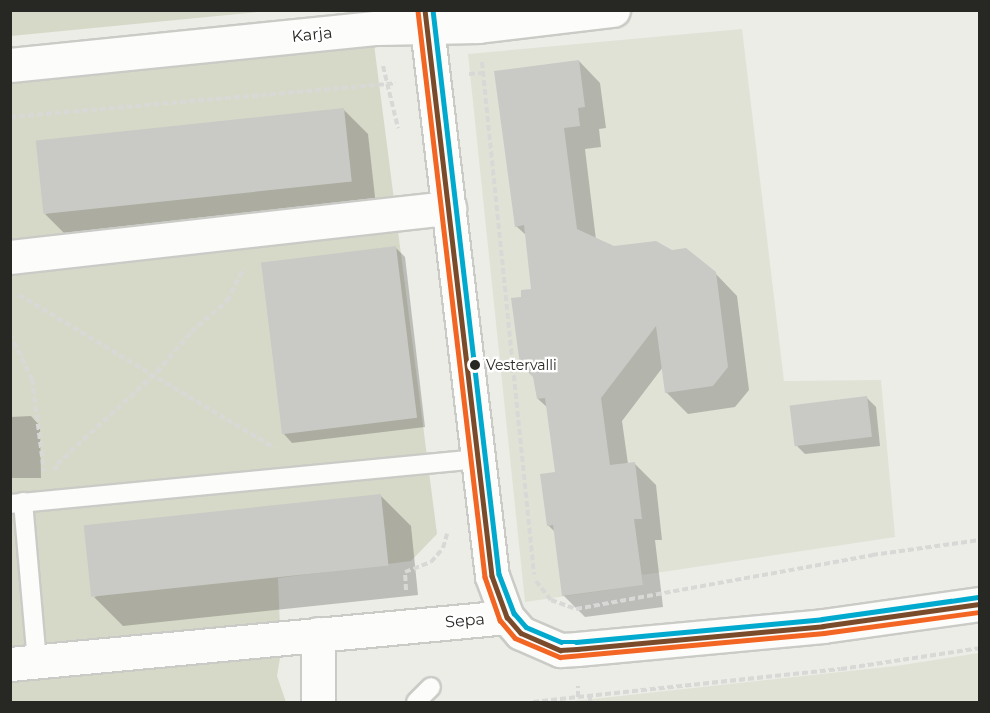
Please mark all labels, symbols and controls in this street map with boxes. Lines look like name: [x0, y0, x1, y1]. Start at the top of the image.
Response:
street label: Karja: [291, 23, 333, 47]
place label: Vestervalli: [486, 357, 557, 373]
marker: Vestervalli: [469, 359, 481, 371]
street label: Sepa: [444, 610, 486, 632]

